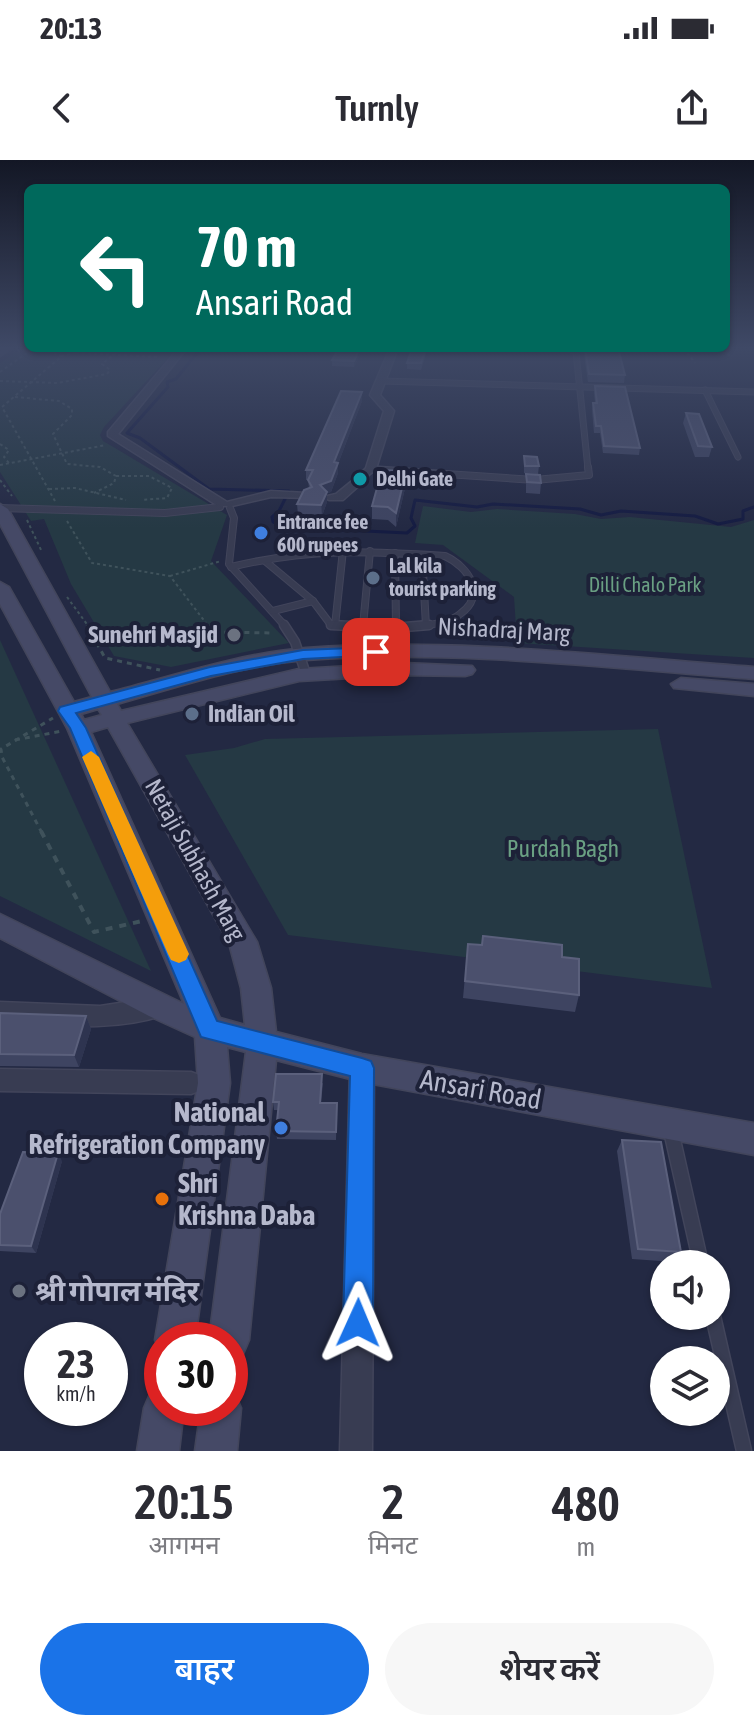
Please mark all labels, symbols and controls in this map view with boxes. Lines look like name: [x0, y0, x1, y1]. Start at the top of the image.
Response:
text: 20:13: [40, 11, 102, 45]
icon: back: [40, 86, 84, 130]
icon: share: [670, 86, 714, 130]
text: Turnly: [335, 87, 419, 129]
text: 70 m: [196, 215, 297, 279]
icon: left: [64, 216, 168, 320]
text: Ansari Road: [196, 281, 353, 323]
place label: Delhi Gate: [376, 467, 453, 490]
marker: Delhi Gate: [351, 470, 369, 488]
place label: Entrance fee 600 rupees: [277, 510, 368, 556]
marker: Entrance fee 600 rupees: [252, 524, 270, 542]
place label: Lal kila tourist parking: [388, 554, 496, 600]
marker: Lal kila tourist parking: [364, 569, 382, 587]
park label: Dilli Chalo Park: [589, 573, 701, 596]
street label: Nishadraj Marg: [437, 613, 572, 646]
pin: [342, 618, 410, 686]
place label: Sunehri Masjid: [88, 621, 218, 648]
marker: Sunehri Masjid: [225, 626, 243, 644]
icon: arrive: [354, 630, 398, 674]
place label: Indian Oil: [208, 700, 295, 727]
marker: Indian Oil: [183, 705, 201, 723]
street label: Netaji Subhash Marg: [140, 774, 251, 946]
park label: Purdah Bagh: [507, 835, 619, 862]
street label: Ansari Road: [418, 1063, 544, 1115]
place label: National Refrigeration Company: [29, 1096, 266, 1160]
marker: National Refrigeration Company: [272, 1119, 290, 1137]
place label: Shri Krishna Daba: [178, 1167, 315, 1231]
marker: Shri Krishna Daba: [153, 1190, 171, 1208]
map controls: [650, 1250, 730, 1426]
button: sound: [650, 1250, 730, 1330]
place label: श्री गोपाल मंदिर: [35, 1275, 200, 1307]
position arrow: [316, 1281, 400, 1365]
marker: श्री गोपाल मंदिर: [10, 1282, 28, 1300]
speed limit sign: 30: [144, 1322, 248, 1426]
text: 23: [57, 1341, 95, 1386]
button: layers: [650, 1346, 730, 1426]
text: km/h: [56, 1382, 96, 1405]
text: 20:15: [134, 1474, 234, 1529]
text: 2: [382, 1474, 404, 1529]
text: 480: [552, 1476, 620, 1531]
text: आगमन: [148, 1530, 220, 1560]
text: मिनट: [368, 1530, 418, 1560]
text: m: [577, 1532, 595, 1562]
button: बाहर: [40, 1623, 369, 1715]
button: शेयर करें: [385, 1623, 714, 1715]

